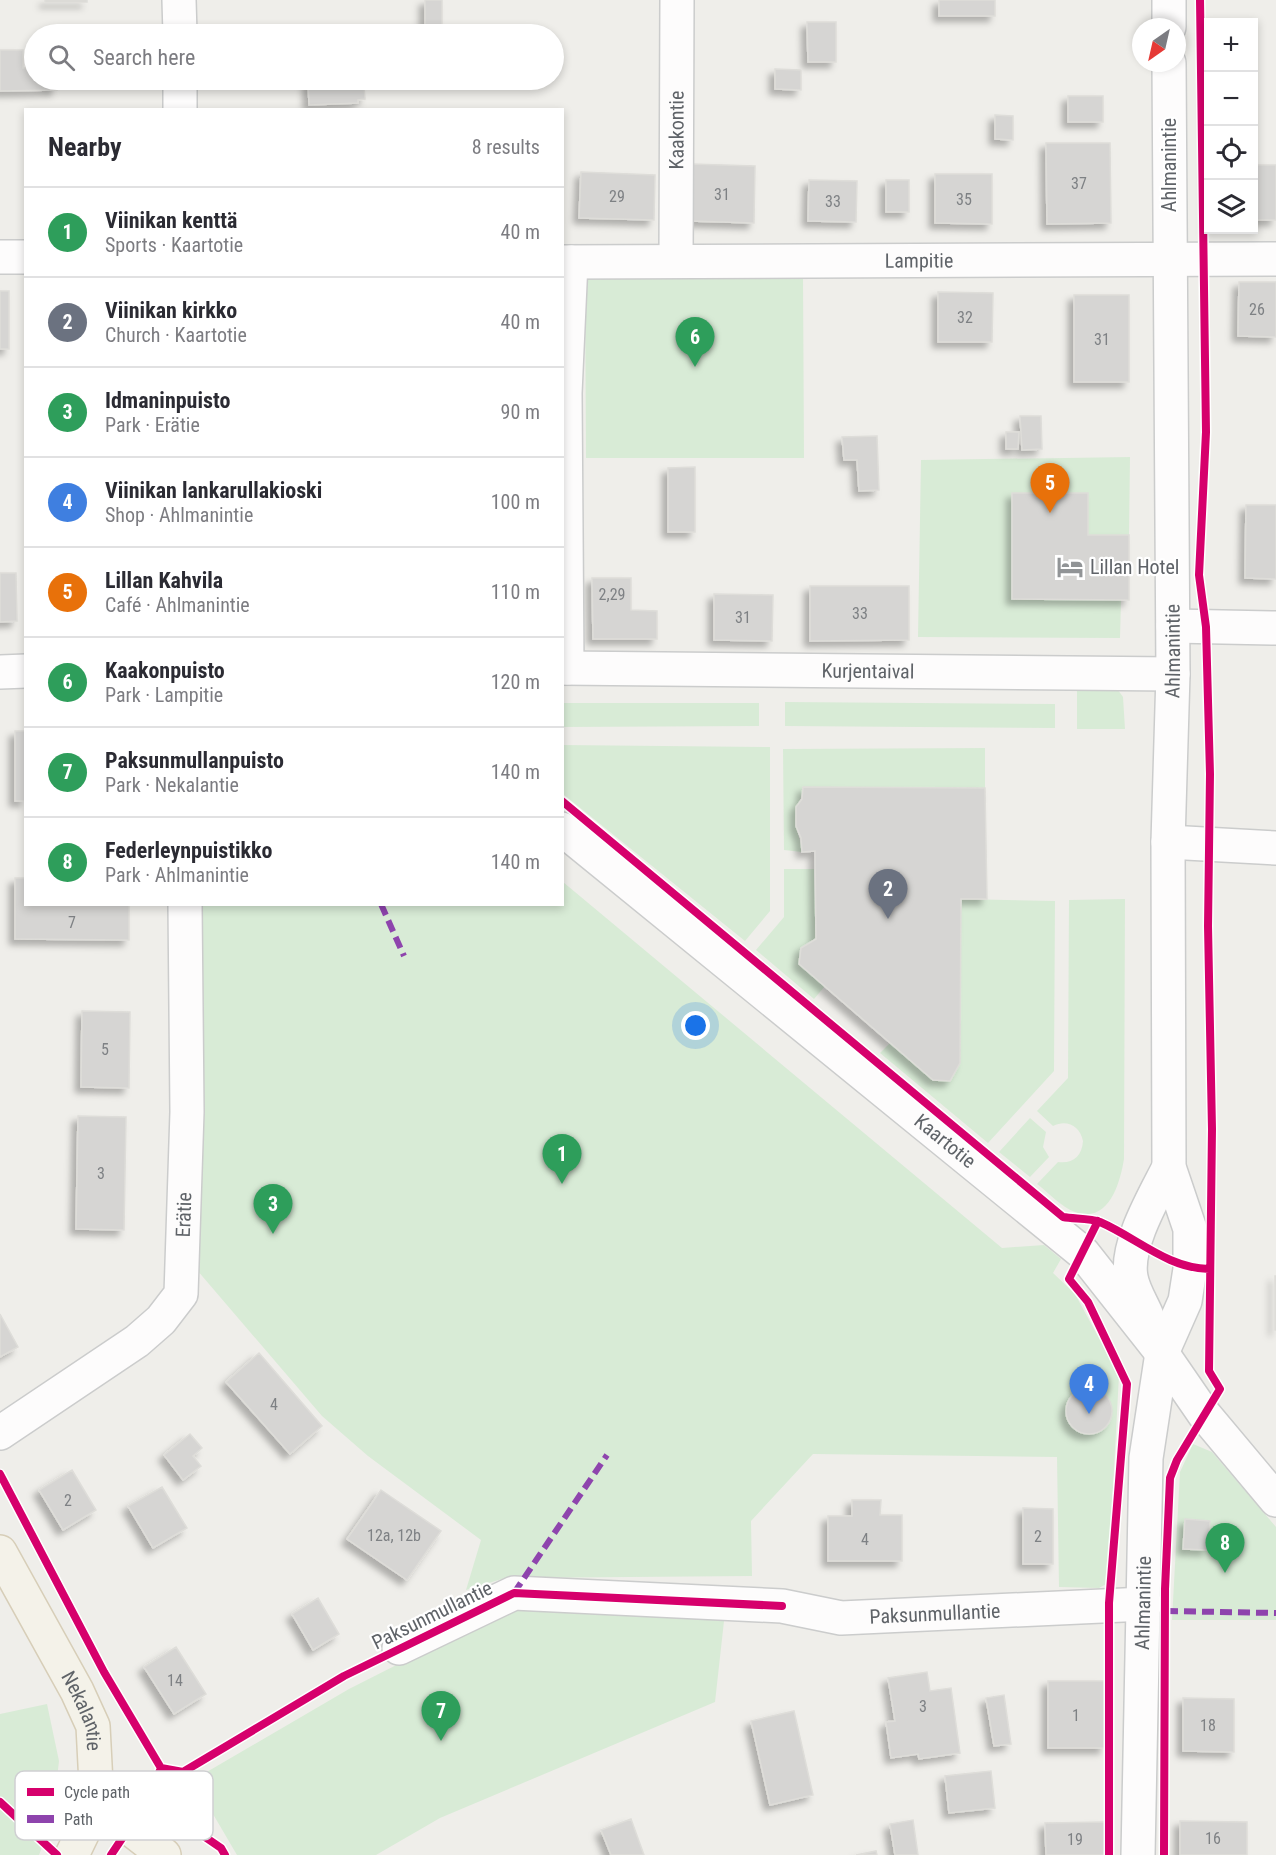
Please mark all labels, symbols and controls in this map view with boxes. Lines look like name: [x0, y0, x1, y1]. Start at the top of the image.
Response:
north arrow: [1132, 18, 1186, 72]
map controls: [1204, 18, 1258, 234]
button: +: [1204, 18, 1258, 72]
search box: [24, 24, 564, 90]
icon: search: [45, 41, 78, 74]
text: Search here: [93, 45, 195, 70]
button: −: [1204, 72, 1258, 126]
street label: Kaakontie: [664, 91, 689, 169]
street label: Ahlmanintie: [1157, 118, 1181, 212]
button: locate: [1204, 126, 1258, 180]
text: Nearby: [48, 132, 122, 162]
text: 8 results: [472, 135, 540, 159]
house number: 37: [1071, 174, 1087, 193]
button: layers: [1204, 180, 1258, 234]
house number: 31: [714, 185, 730, 204]
house number: 29: [609, 187, 625, 206]
house number: 35: [956, 190, 972, 209]
house number: 33: [825, 192, 841, 211]
text: Viinikan kenttä: [105, 208, 237, 233]
text: 1: [62, 220, 73, 244]
text: 40 m: [501, 220, 540, 244]
text: Sports · Kaartotie: [105, 233, 243, 257]
street label: Lampitie: [885, 248, 953, 273]
text: Viinikan kirkko: [105, 298, 237, 323]
house number: 26: [1249, 300, 1265, 319]
house number: 32: [957, 308, 973, 327]
text: 2: [62, 310, 73, 334]
text: 40 m: [501, 310, 540, 334]
pin: 6: [676, 318, 714, 367]
text: Church · Kaartotie: [105, 323, 247, 347]
house number: 31: [1094, 330, 1110, 349]
text: Idmaninpuisto: [105, 388, 230, 413]
text: 3: [62, 400, 73, 424]
text: 90 m: [501, 400, 540, 424]
text: Park · Erätie: [105, 413, 200, 437]
pin: 5: [1030, 464, 1070, 513]
text: Viinikan lankarullakioski: [105, 478, 322, 503]
text: 4: [62, 490, 73, 514]
text: 100 m: [491, 490, 540, 514]
text: Shop · Ahlmanintie: [105, 503, 253, 527]
hotel icon: Lillan Hotel: [1055, 552, 1085, 582]
place label: Lillan Hotel: [1090, 555, 1179, 579]
text: Lillan Kahvila: [105, 568, 223, 593]
text: 5: [62, 580, 73, 604]
text: 110 m: [491, 580, 540, 604]
house number: 2,29: [599, 585, 625, 604]
text: Café · Ahlmanintie: [105, 593, 250, 617]
house number: 33: [852, 604, 868, 623]
street label: Ahlmanintie: [1160, 604, 1185, 699]
house number: 31: [735, 608, 751, 627]
text: Kaakonpuisto: [105, 658, 225, 683]
street label: Kurjentaival: [822, 659, 914, 683]
text: 6: [62, 670, 73, 694]
text: 120 m: [491, 670, 540, 694]
text: Park · Lampitie: [105, 683, 223, 707]
text: Paksunmullanpuisto: [105, 748, 284, 773]
text: 7: [62, 760, 73, 784]
text: 140 m: [491, 760, 540, 784]
text: Park · Nekalantie: [105, 773, 239, 797]
text: Federleynpuistikko: [105, 838, 273, 863]
text: 8: [62, 850, 73, 874]
text: 140 m: [491, 850, 540, 874]
text: Park · Ahlmanintie: [105, 863, 249, 887]
pin: 2: [868, 870, 908, 919]
house number: 7: [68, 913, 76, 932]
your location: [681, 1011, 710, 1040]
house number: 5: [101, 1040, 109, 1059]
street label: Kaartotie: [910, 1109, 981, 1173]
pin: 1: [542, 1134, 582, 1184]
house number: 3: [97, 1164, 105, 1183]
pin: 3: [254, 1184, 292, 1234]
street label: Erätie: [171, 1192, 196, 1238]
pin: 4: [1070, 1364, 1108, 1414]
house number: 4: [270, 1395, 278, 1414]
house number: 2: [64, 1491, 72, 1510]
pin: 8: [1206, 1524, 1244, 1573]
house number: 12a, 12b: [367, 1526, 421, 1545]
house number: 2: [1034, 1527, 1042, 1546]
house number: 4: [861, 1530, 869, 1549]
street label: Ahlmanintie: [1130, 1556, 1156, 1650]
street label: Paksunmullantie: [368, 1575, 496, 1655]
street label: Paksunmullantie: [869, 1599, 1001, 1629]
street label: Nekalantie: [56, 1667, 106, 1751]
house number: 14: [167, 1671, 183, 1690]
pin: 7: [422, 1692, 460, 1741]
house number: 3: [919, 1697, 927, 1716]
house number: 1: [1072, 1706, 1080, 1725]
house number: 18: [1200, 1716, 1216, 1735]
legend: [15, 1771, 213, 1840]
text: Cycle path: [64, 1783, 130, 1802]
text: Path: [64, 1810, 93, 1829]
house number: 16: [1205, 1829, 1221, 1848]
house number: 19: [1067, 1830, 1083, 1849]

